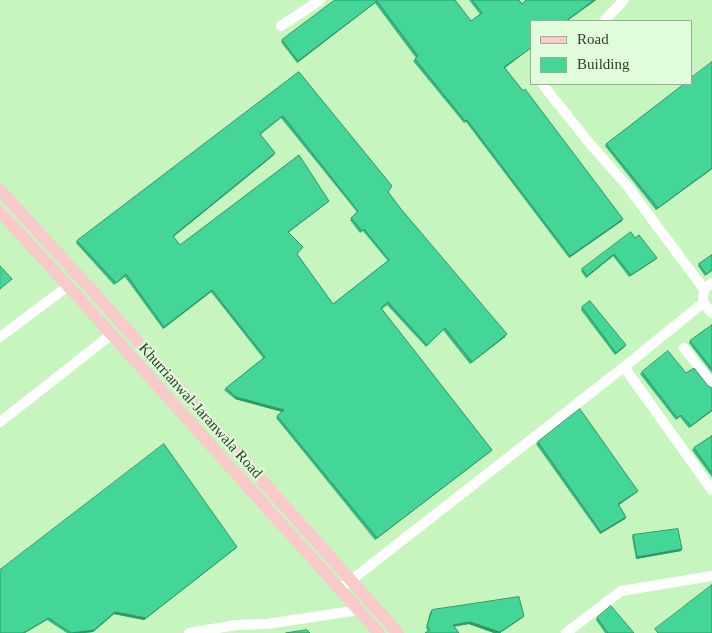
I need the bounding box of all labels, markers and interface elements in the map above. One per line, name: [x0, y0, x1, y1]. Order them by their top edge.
legend: [530, 20, 692, 85]
text: Road: [577, 31, 609, 47]
text: Building: [577, 56, 630, 72]
street label: Khurrianwal-Jaranwala Road: [134, 340, 266, 482]

